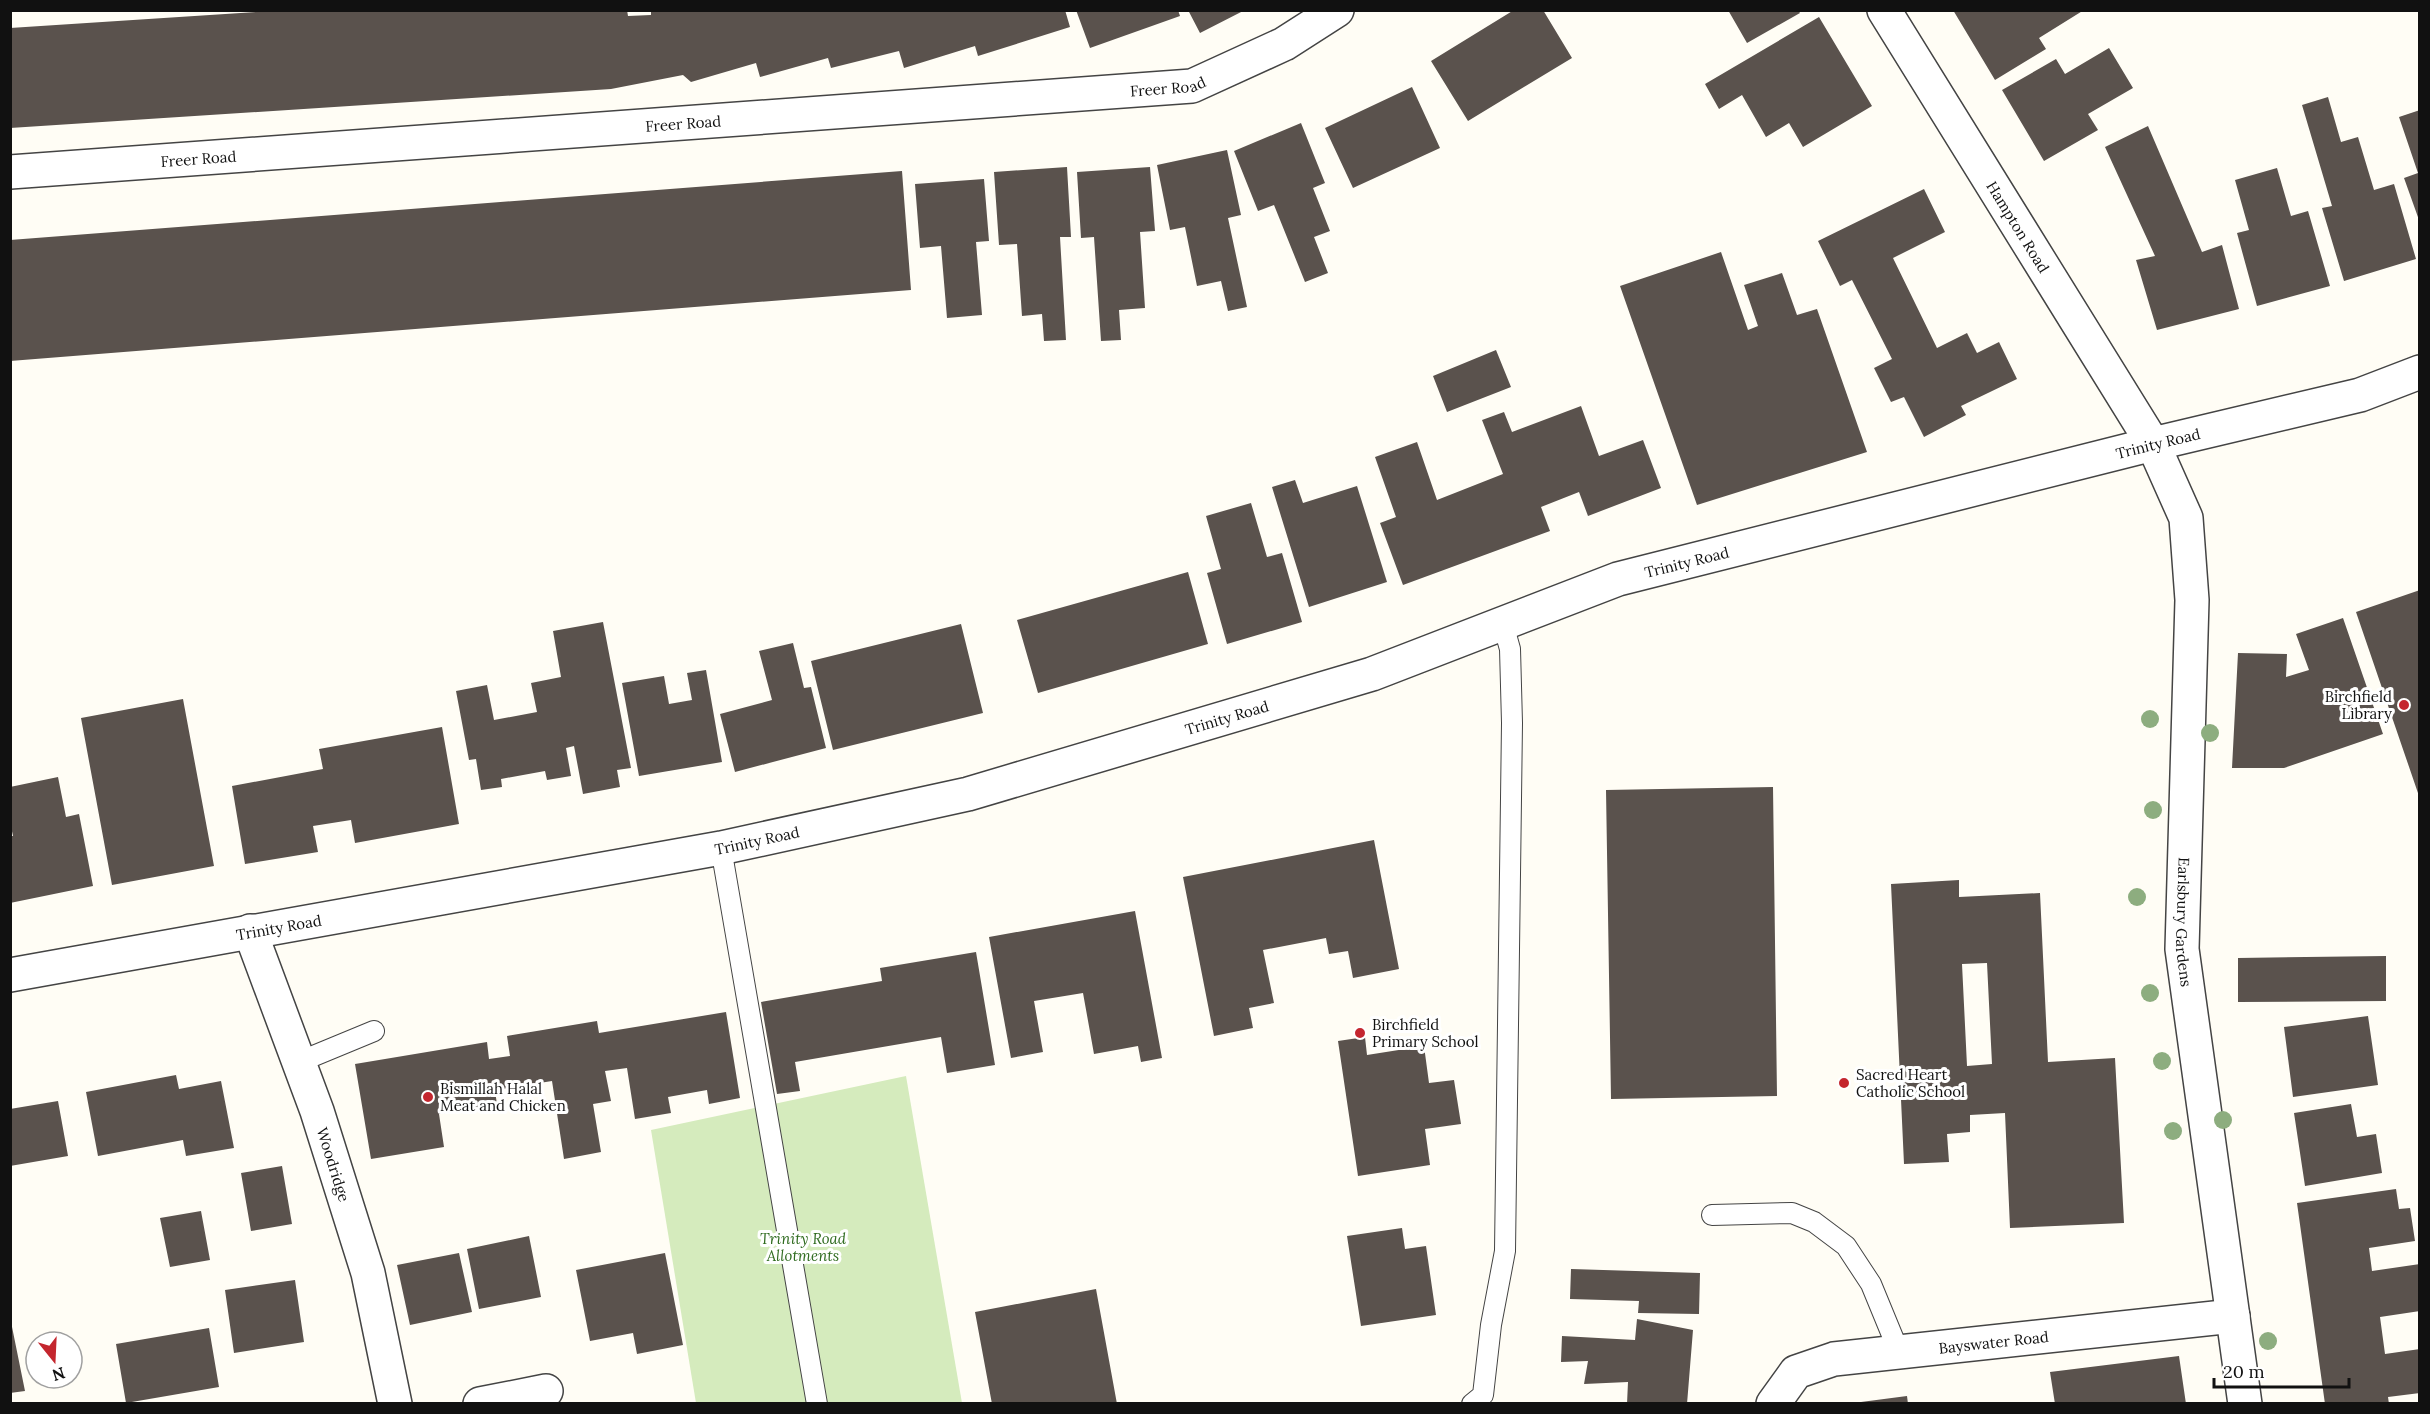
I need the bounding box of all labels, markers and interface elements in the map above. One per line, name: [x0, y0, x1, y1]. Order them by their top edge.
street label: Freer Road: [1129, 72, 1209, 100]
street label: Freer Road: [645, 111, 722, 135]
street label: Freer Road: [160, 146, 237, 171]
street label: Hampton Road: [1983, 177, 2054, 276]
street label: Trinity Road: [2114, 424, 2202, 463]
street label: Trinity Road: [1642, 542, 1731, 581]
place label: Birchfield Library: [2325, 687, 2392, 723]
street label: Trinity Road: [1183, 696, 1271, 739]
marker: Birchfield Library: [2397, 698, 2411, 712]
street label: Trinity Road: [713, 822, 801, 858]
street label: Earlsbury Gardens: [2172, 857, 2197, 988]
street label: Trinity Road: [235, 910, 323, 944]
place label: Birchfield Primary School: [1372, 1015, 1479, 1051]
marker: Birchfield Primary School: [1353, 1026, 1367, 1040]
place label: Sacred Heart Catholic School: [1856, 1065, 1965, 1101]
marker: Sacred Heart Catholic School: [1837, 1076, 1851, 1090]
place label: Bismillah Halal Meat and Chicken: [440, 1079, 566, 1115]
marker: Bismillah Halal Meat and Chicken: [421, 1090, 435, 1104]
street label: Woodridge: [313, 1125, 354, 1204]
park label: Trinity Road Allotments: [760, 1229, 847, 1265]
street label: Bayswater Road: [1938, 1326, 2050, 1357]
north arrow: [24, 1330, 84, 1390]
scale bar: [2214, 1351, 2349, 1389]
text: 20 m: [2223, 1360, 2265, 1383]
text: N: [50, 1363, 68, 1386]

